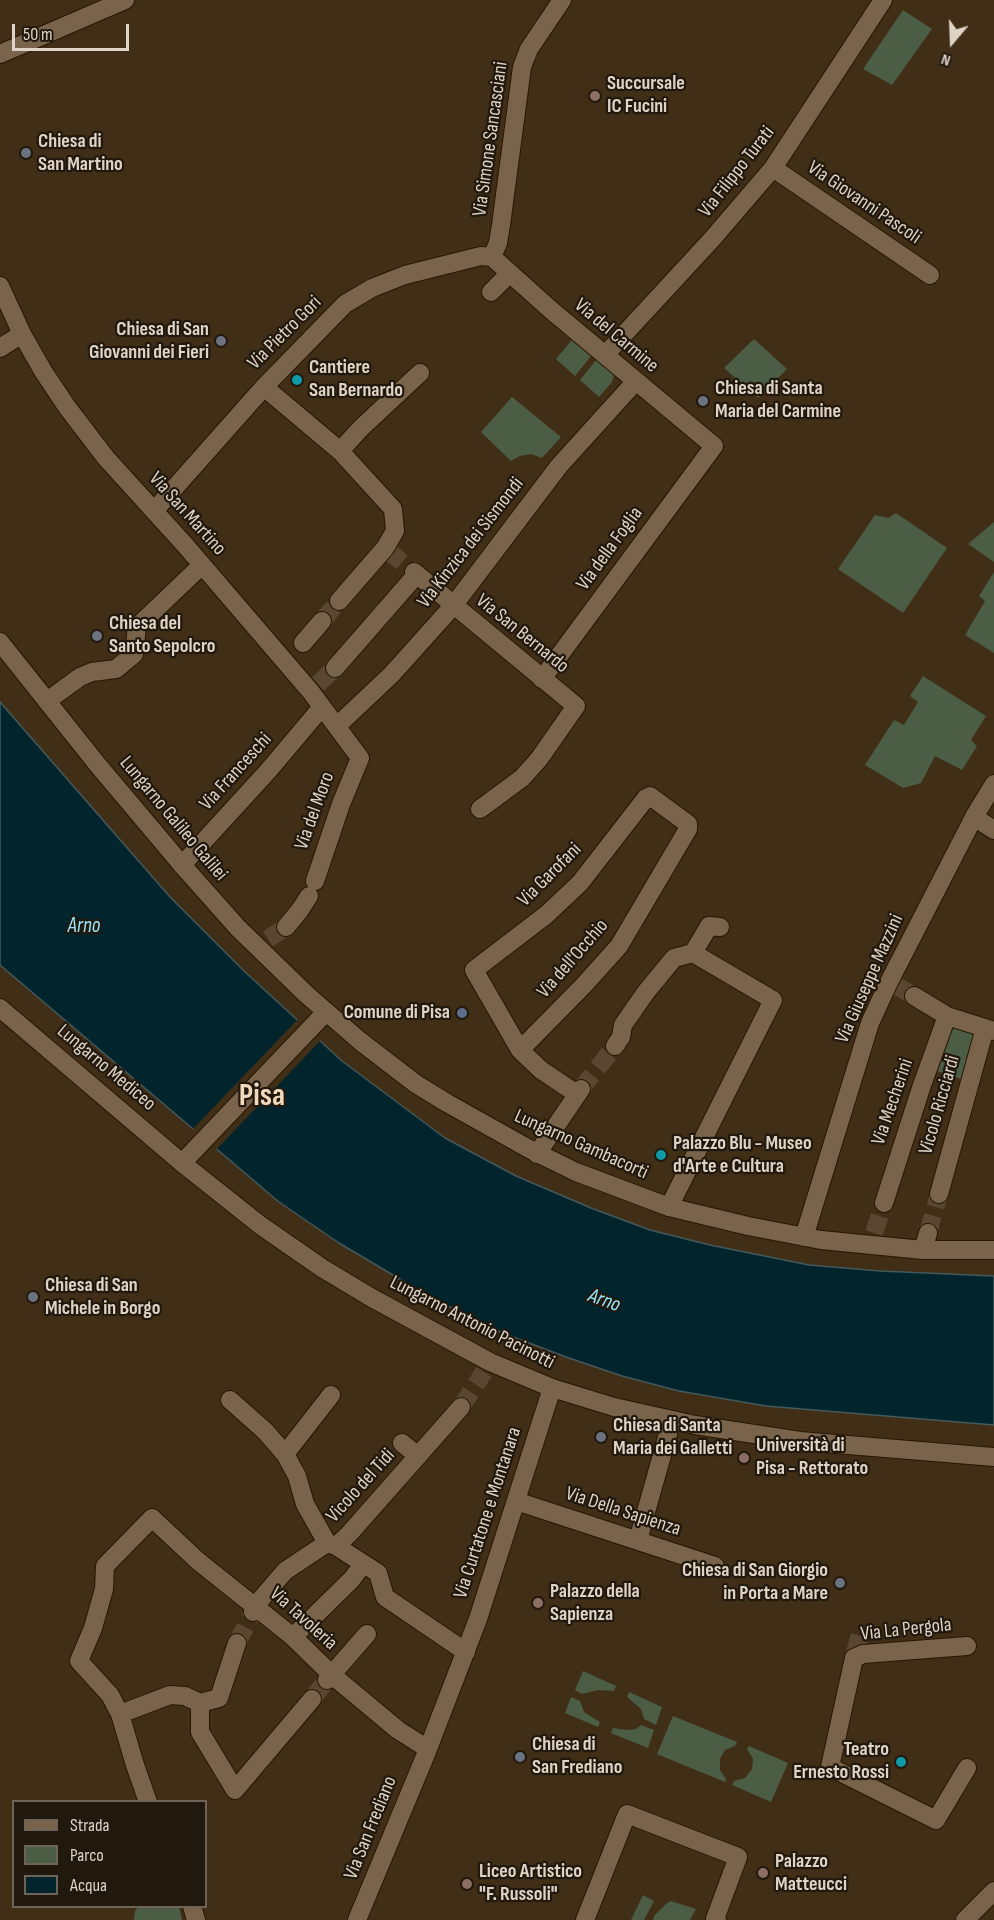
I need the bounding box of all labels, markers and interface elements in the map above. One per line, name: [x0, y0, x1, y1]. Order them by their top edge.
scale bar: [15, 12, 132, 50]
north arrow: [922, 12, 982, 72]
text: 50 m: [23, 24, 53, 45]
text: N: [939, 49, 953, 70]
street label: Via Simone Sancasciani: [468, 60, 514, 218]
place label: Succursale IC Fucini: [607, 72, 685, 119]
marker: Succursale IC Fucini: [588, 89, 602, 103]
street label: Via Filippo Turati: [694, 122, 780, 222]
place label: Chiesa di San Martino: [38, 130, 123, 177]
marker: Chiesa di San Martino: [19, 146, 33, 160]
street label: Via Giovanni Pascoli: [803, 156, 925, 250]
street label: Via Pietro Gori: [243, 291, 327, 375]
street label: Via del Carmine: [569, 294, 663, 378]
place label: Chiesa di San Giovanni dei Fieri: [89, 318, 209, 365]
marker: Chiesa di San Giovanni dei Fieri: [214, 334, 228, 348]
place label: Cantiere San Bernardo: [309, 356, 403, 403]
marker: Cantiere San Bernardo: [290, 373, 304, 387]
place label: Chiesa di Santa Maria del Carmine: [715, 377, 841, 424]
marker: Chiesa di Santa Maria del Carmine: [696, 394, 710, 408]
street label: Via San Martino: [143, 467, 231, 561]
street label: Via Kinzica dei Sismondi: [413, 473, 529, 613]
street label: Via della Foglia: [572, 503, 648, 595]
street label: Via San Bernardo: [471, 589, 573, 679]
place label: Chiesa del Santo Sepolcro: [109, 612, 216, 659]
marker: Chiesa del Santo Sepolcro: [90, 629, 104, 643]
street label: Via Franceschi: [195, 728, 277, 816]
street label: Lungarno Galileo Galilei: [114, 752, 232, 886]
street label: Via del Moro: [290, 769, 340, 853]
street label: Via Garofani: [513, 838, 587, 912]
street label: Via Giuseppe Mazzini: [831, 911, 909, 1047]
water label: Arno: [68, 914, 100, 940]
street label: Via dell'Occhio: [532, 915, 614, 1003]
place label: Comune di Pisa: [344, 1001, 450, 1025]
marker: Comune di Pisa: [455, 1006, 469, 1020]
street label: Lungarno Mediceo: [52, 1020, 160, 1116]
street label: Vicolo Ricciardi: [914, 1053, 966, 1157]
street label: Via Mecherini: [867, 1056, 919, 1148]
district label: Pisa: [239, 1078, 285, 1116]
street label: Lungarno Gambacorti: [510, 1105, 652, 1185]
place label: Palazzo Blu - Museo d'Arte e Cultura: [673, 1132, 812, 1179]
marker: Palazzo Blu - Museo d'Arte e Cultura: [654, 1148, 668, 1162]
street label: Lungarno Antonio Pacinotti: [386, 1271, 558, 1375]
place label: Chiesa di San Michele in Borgo: [45, 1274, 160, 1321]
water label: Arno: [584, 1284, 624, 1318]
marker: Chiesa di San Michele in Borgo: [26, 1290, 40, 1304]
place label: Chiesa di Santa Maria dei Galletti: [613, 1414, 732, 1461]
street label: Via Curtatone e Montanara: [449, 1424, 527, 1602]
marker: Chiesa di Santa Maria dei Galletti: [594, 1430, 608, 1444]
place label: Università di Pisa - Rettorato: [756, 1434, 868, 1481]
street label: Vicolo del Tidi: [322, 1444, 400, 1528]
marker: Università di Pisa - Rettorato: [737, 1451, 751, 1465]
street label: Via Della Sapienza: [562, 1482, 684, 1542]
place label: Chiesa di San Giorgio in Porta a Mare: [682, 1559, 828, 1606]
marker: Chiesa di San Giorgio in Porta a Mare: [833, 1576, 847, 1590]
place label: Palazzo della Sapienza: [550, 1580, 640, 1627]
street label: Via Tavoleria: [264, 1582, 342, 1656]
marker: Palazzo della Sapienza: [531, 1596, 545, 1610]
street label: Via La Pergola: [859, 1613, 953, 1647]
place label: Chiesa di San Frediano: [532, 1733, 622, 1780]
place label: Teatro Ernesto Rossi: [793, 1738, 889, 1785]
marker: Chiesa di San Frediano: [513, 1750, 527, 1764]
marker: Teatro Ernesto Rossi: [894, 1755, 908, 1769]
street label: Via San Frediano: [339, 1773, 403, 1883]
legend: [12, 1800, 207, 1908]
text: Strada: [70, 1815, 109, 1836]
text: Parco: [70, 1845, 104, 1866]
place label: Palazzo Matteucci: [775, 1850, 847, 1897]
place label: Liceo Artistico "F. Russoli": [479, 1860, 582, 1907]
marker: Palazzo Matteucci: [756, 1866, 770, 1880]
text: Acqua: [70, 1875, 107, 1896]
marker: Liceo Artistico "F. Russoli": [460, 1877, 474, 1891]

